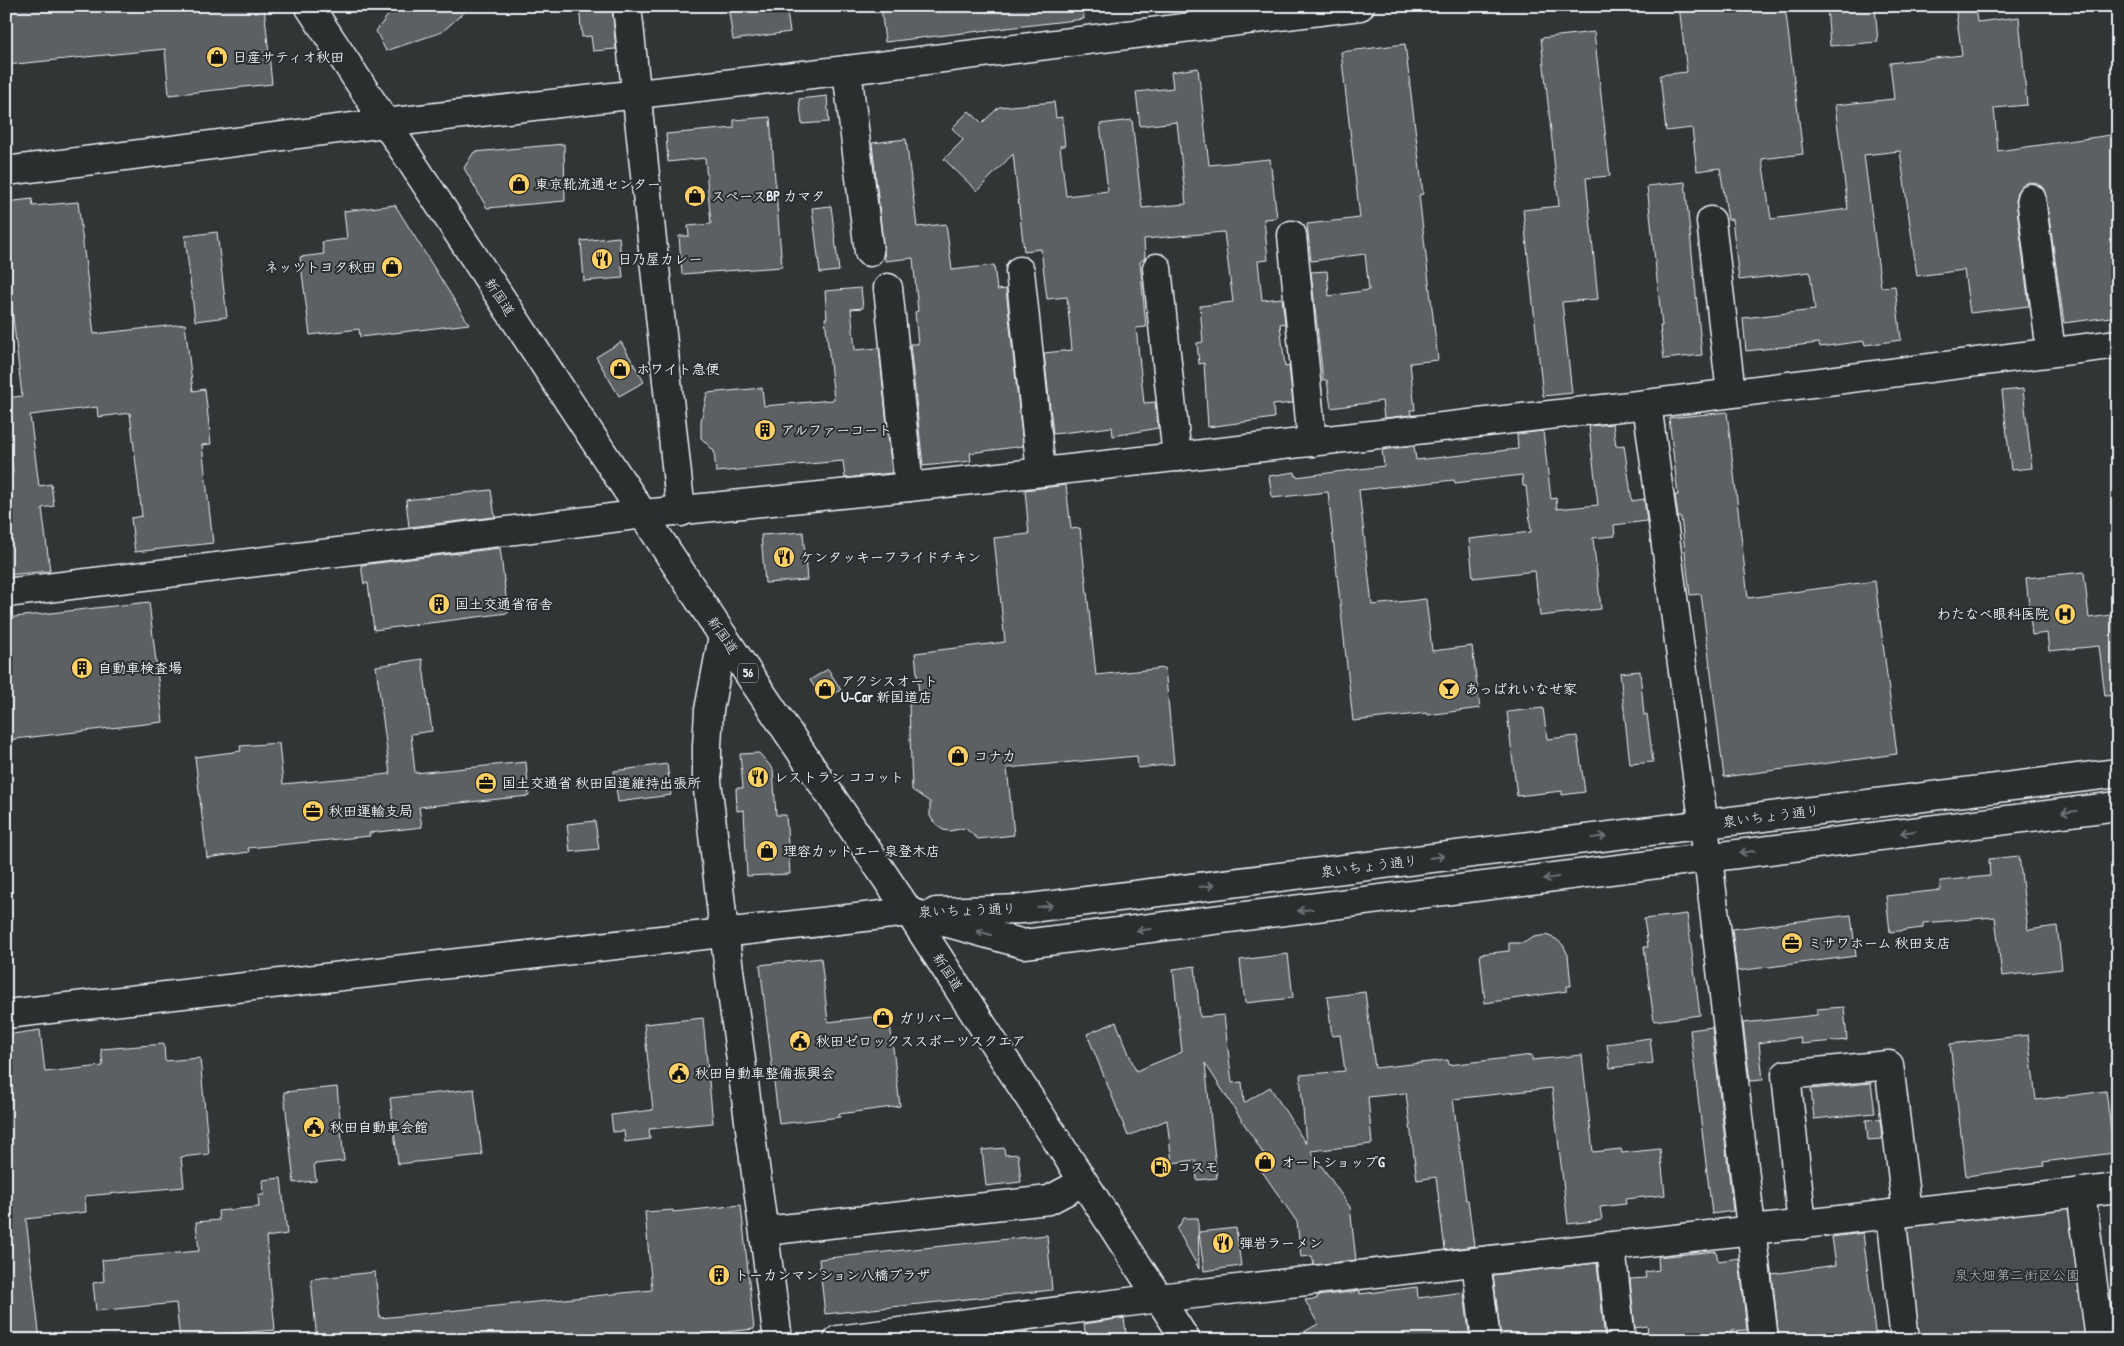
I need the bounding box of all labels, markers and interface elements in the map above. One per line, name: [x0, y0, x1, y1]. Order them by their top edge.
shop icon: 日産サティオ秋田: [205, 45, 229, 69]
place label: 日産サティオ秋田: [233, 47, 344, 66]
shop icon: 東京靴流通センター: [507, 172, 531, 196]
place label: 東京靴流通センター: [535, 174, 661, 193]
shop icon: スペースBP カマタ: [683, 184, 707, 208]
place label: スペースBP カマタ: [711, 186, 825, 205]
restaurant icon: 日乃屋カレー: [590, 247, 614, 271]
place label: 日乃屋カレー: [618, 249, 703, 268]
shop icon: ネッツトヨタ秋田: [380, 255, 404, 279]
place label: ネッツトヨタ秋田: [265, 257, 376, 276]
street label: 新国道: [481, 274, 520, 320]
shop icon: ホワイト急便: [608, 357, 632, 381]
place label: ホワイト急便: [636, 359, 720, 378]
building icon: アルファーコート: [753, 418, 777, 442]
place label: アルファーコート: [781, 420, 892, 439]
restaurant icon: ケンタッキーフライドチキン: [772, 545, 796, 569]
place label: ケンタッキーフライドチキン: [800, 547, 981, 566]
building icon: 国土交通省宿舎: [427, 592, 451, 616]
place label: 国土交通省宿舎: [455, 594, 553, 613]
hospital icon: わたなべ眼科医院: [2053, 602, 2077, 626]
place label: わたなべ眼科医院: [1937, 604, 2049, 623]
street label: 新国道: [704, 612, 743, 657]
building icon: 自動車検査場: [70, 656, 94, 680]
place label: 自動車検査場: [98, 658, 182, 677]
road number: 56: [738, 664, 758, 682]
place label: アクシスオート U-Car 新国道店: [841, 671, 938, 706]
shop icon: アクシスオート U-Car 新国道店: [813, 677, 837, 701]
bar icon: あっぱれいなせ家: [1437, 677, 1461, 701]
place label: あっぱれいなせ家: [1465, 679, 1577, 698]
shop icon: コナカ: [946, 744, 970, 768]
place label: コナカ: [974, 746, 1016, 765]
restaurant icon: レストラン ココット: [746, 765, 770, 789]
place label: レストラン ココット: [774, 767, 904, 786]
office icon: 国土交通省 秋田国道維持出張所: [474, 771, 498, 795]
place label: 国土交通省 秋田国道維持出張所: [502, 773, 701, 792]
office icon: 秋田運輸支局: [301, 799, 325, 823]
street label: 泉いちょう通り: [1721, 800, 1821, 831]
place label: 秋田運輸支局: [329, 801, 413, 820]
one-way arrow: [2062, 807, 2078, 817]
one-way arrow: [1900, 827, 1916, 837]
one-way arrow: [1590, 832, 1606, 842]
shop icon: 理容カットエー 泉登木店: [755, 839, 779, 863]
place label: 理容カットエー 泉登木店: [783, 841, 940, 860]
one-way arrow: [1739, 847, 1755, 857]
street label: 泉いちょう通り: [1319, 850, 1419, 881]
one-way arrow: [1429, 852, 1445, 862]
one-way arrow: [1543, 873, 1559, 883]
one-way arrow: [1198, 881, 1214, 891]
street label: 泉いちょう通り: [918, 898, 1016, 921]
one-way arrow: [1037, 901, 1053, 911]
one-way arrow: [1297, 905, 1313, 915]
one-way arrow: [1136, 925, 1152, 935]
one-way arrow: [976, 928, 992, 938]
office icon: ミサワホーム 秋田支店: [1780, 931, 1804, 955]
place label: ミサワホーム 秋田支店: [1808, 933, 1951, 952]
street label: 新国道: [929, 949, 968, 995]
shop icon: ガリバー: [871, 1006, 895, 1030]
place label: ガリバー: [899, 1008, 955, 1027]
public building icon: 秋田ゼロックススポーツスクエア: [788, 1029, 812, 1053]
place label: 秋田ゼロックススポーツスクエア: [816, 1031, 1026, 1050]
public building icon: 秋田自動車整備振興会: [667, 1061, 691, 1085]
place label: 秋田自動車整備振興会: [695, 1063, 835, 1082]
public building icon: 秋田自動車会館: [302, 1115, 326, 1139]
place label: 秋田自動車会館: [330, 1117, 428, 1136]
shop icon: オートショップG: [1253, 1150, 1277, 1174]
place label: オートショップG: [1281, 1152, 1385, 1171]
fuel station icon: コスモ: [1149, 1155, 1173, 1179]
place label: コスモ: [1177, 1157, 1218, 1176]
restaurant icon: 弾岩ラーメン: [1211, 1231, 1235, 1255]
place label: 弾岩ラーメン: [1239, 1233, 1323, 1252]
building icon: トーカンマンション八橋プラザ: [707, 1263, 731, 1287]
place label: トーカンマンション八橋プラザ: [735, 1265, 930, 1284]
park label: 泉大畑第二街区公園: [1954, 1265, 2080, 1284]

